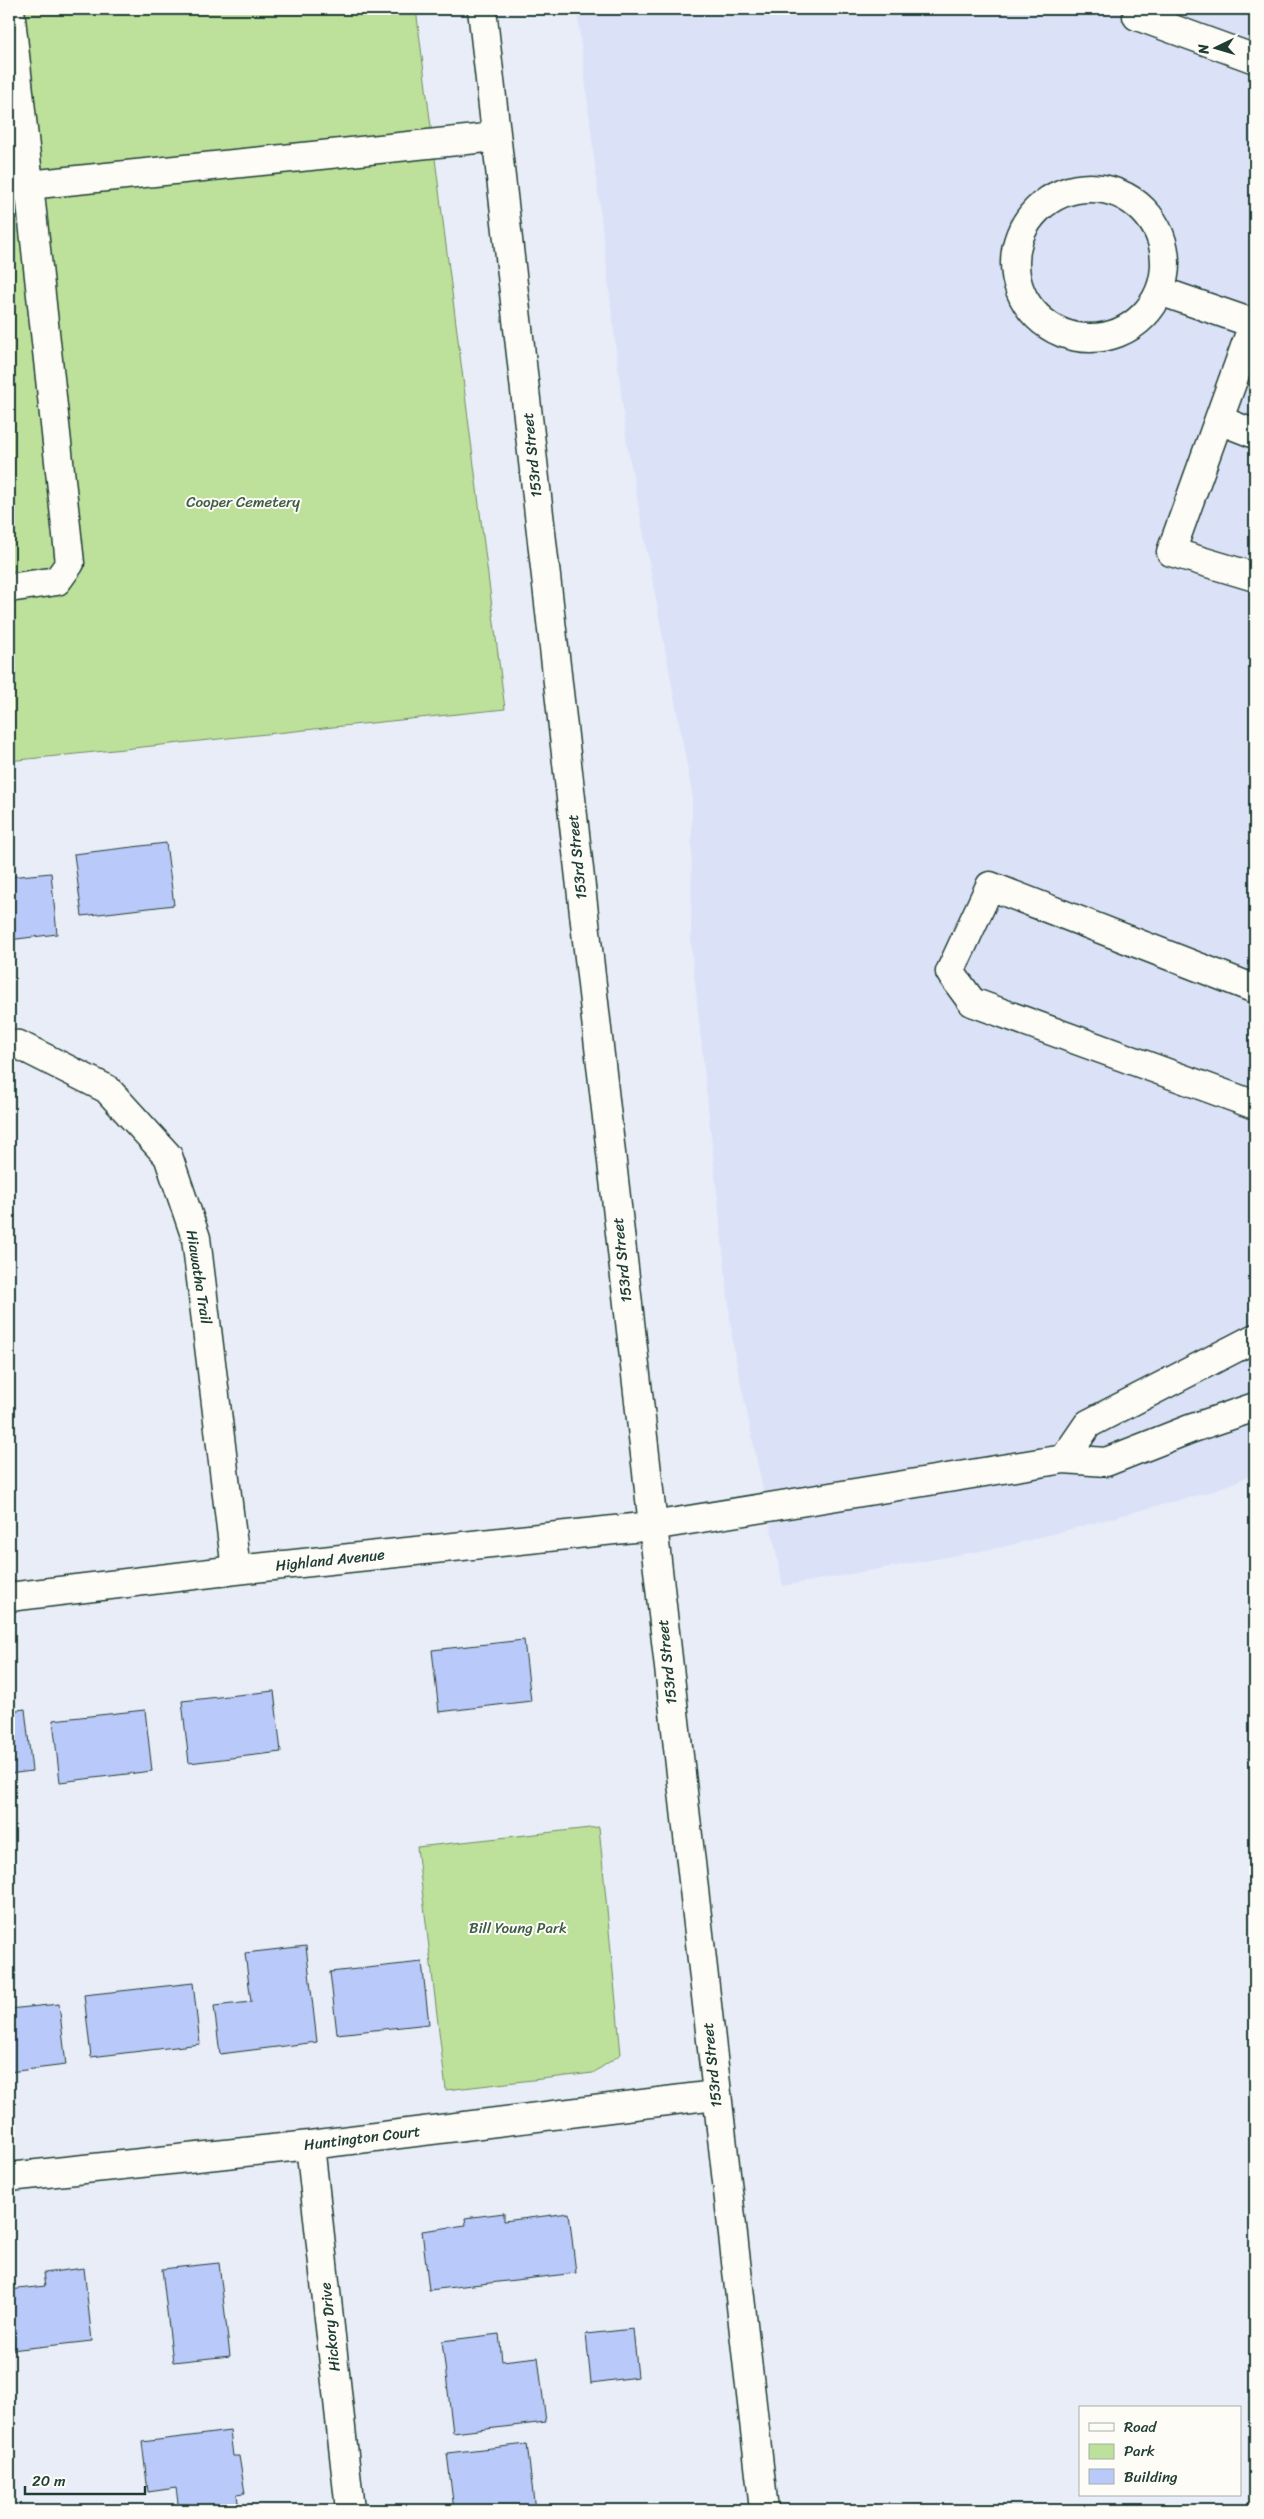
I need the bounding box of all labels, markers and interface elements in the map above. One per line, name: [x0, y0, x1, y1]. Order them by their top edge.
north arrow: [1192, 22, 1242, 72]
text: N: [1191, 43, 1217, 56]
street label: 153rd Street: [515, 411, 549, 499]
park label: Cooper Cemetery: [186, 489, 300, 515]
street label: 153rd Street: [560, 813, 594, 901]
street label: 153rd Street: [605, 1216, 639, 1304]
street label: Hiawatha Trail: [179, 1228, 219, 1327]
street label: Highland Avenue: [274, 1541, 386, 1579]
street label: 153rd Street: [650, 1618, 684, 1706]
park label: Bill Young Park: [469, 1915, 567, 1941]
street label: 153rd Street: [695, 2021, 729, 2109]
street label: Huntington Court: [302, 2118, 422, 2158]
street label: Hickory Drive: [312, 2281, 348, 2373]
legend: [1079, 2406, 1242, 2496]
text: Road: [1124, 2414, 1157, 2440]
text: Park: [1124, 2438, 1155, 2464]
scale bar: [25, 2464, 145, 2496]
text: Building: [1124, 2464, 1178, 2490]
text: 20 m: [32, 2468, 66, 2494]

